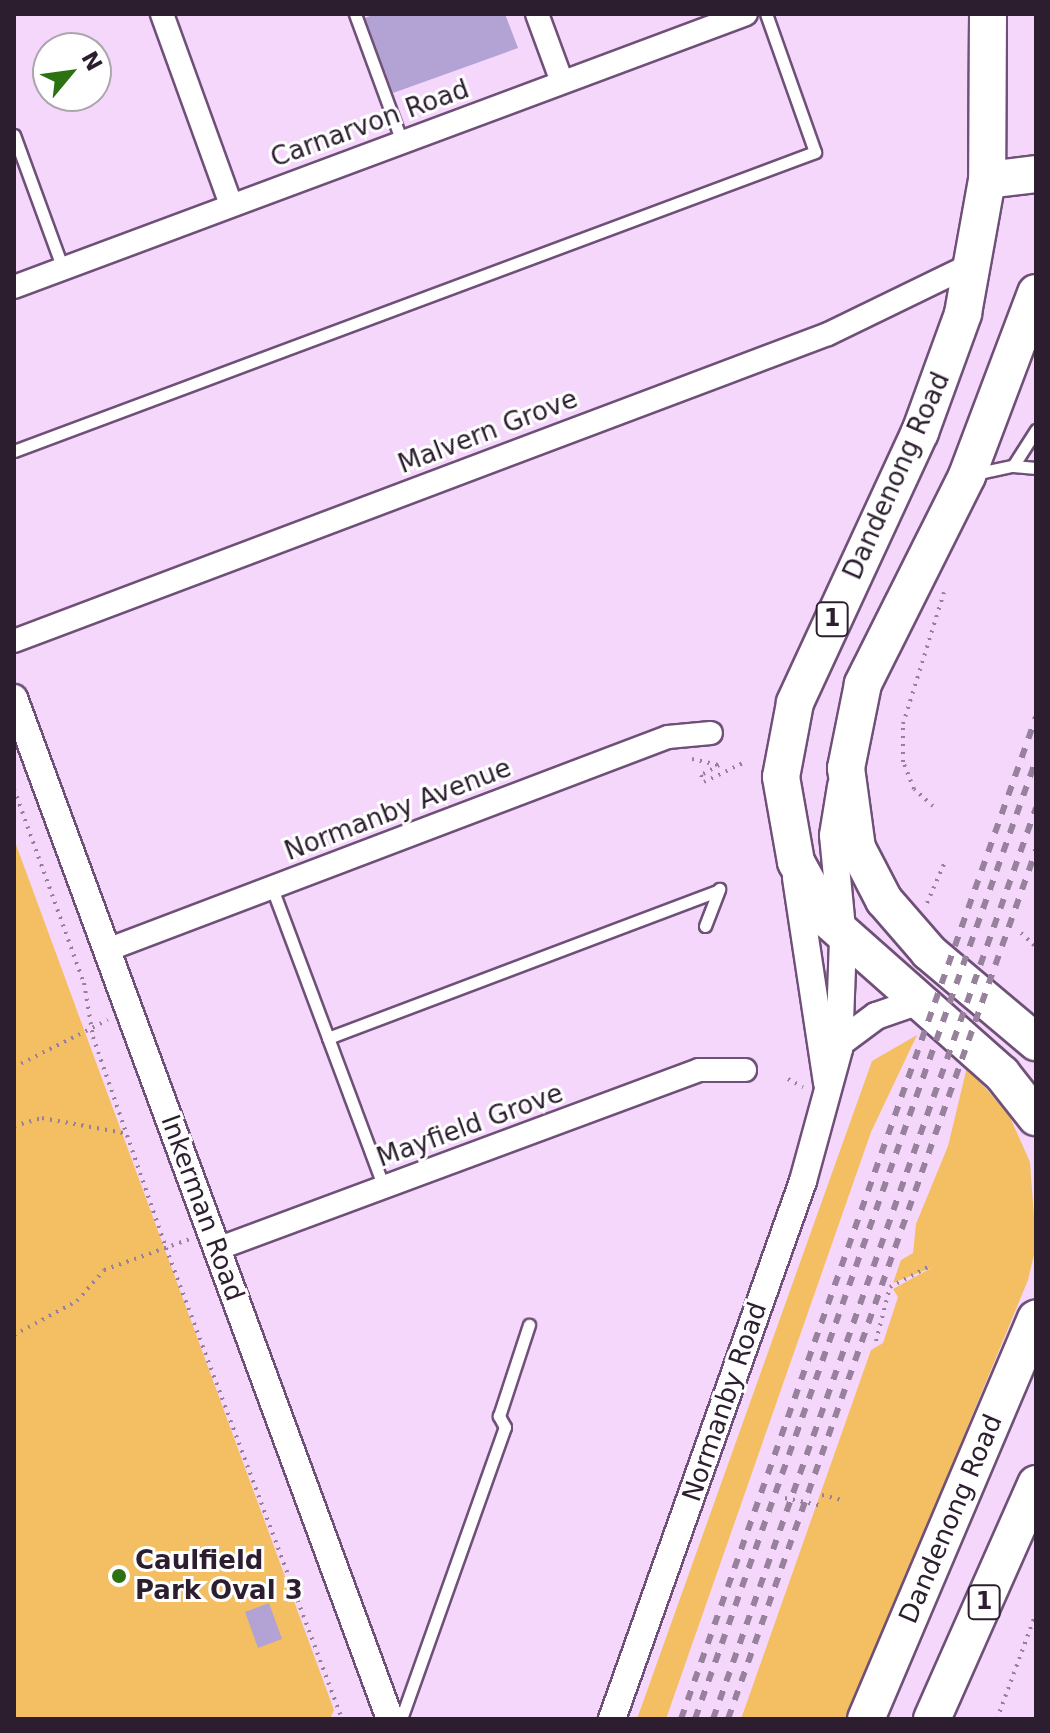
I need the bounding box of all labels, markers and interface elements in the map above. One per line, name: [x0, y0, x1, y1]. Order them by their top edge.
north arrow: [32, 32, 112, 112]
text: N: [76, 47, 107, 75]
street label: Carnarvon Road: [267, 74, 473, 174]
street label: Dandenong Road: [837, 367, 957, 585]
street label: Malvern Grove: [394, 383, 582, 481]
road number: 1: [814, 599, 850, 639]
street label: Normanby Avenue: [280, 752, 516, 868]
street label: Mayfield Grove: [373, 1078, 567, 1174]
street label: Inkerman Road: [154, 1111, 250, 1305]
street label: Normanby Road: [676, 1298, 774, 1506]
street label: Dandenong Road: [893, 1410, 1009, 1628]
place label: Caulfield Park Oval 3: [135, 1545, 303, 1606]
marker: Caulfield Park Oval 3: [110, 1567, 128, 1585]
road number: 1: [966, 1582, 1002, 1622]

